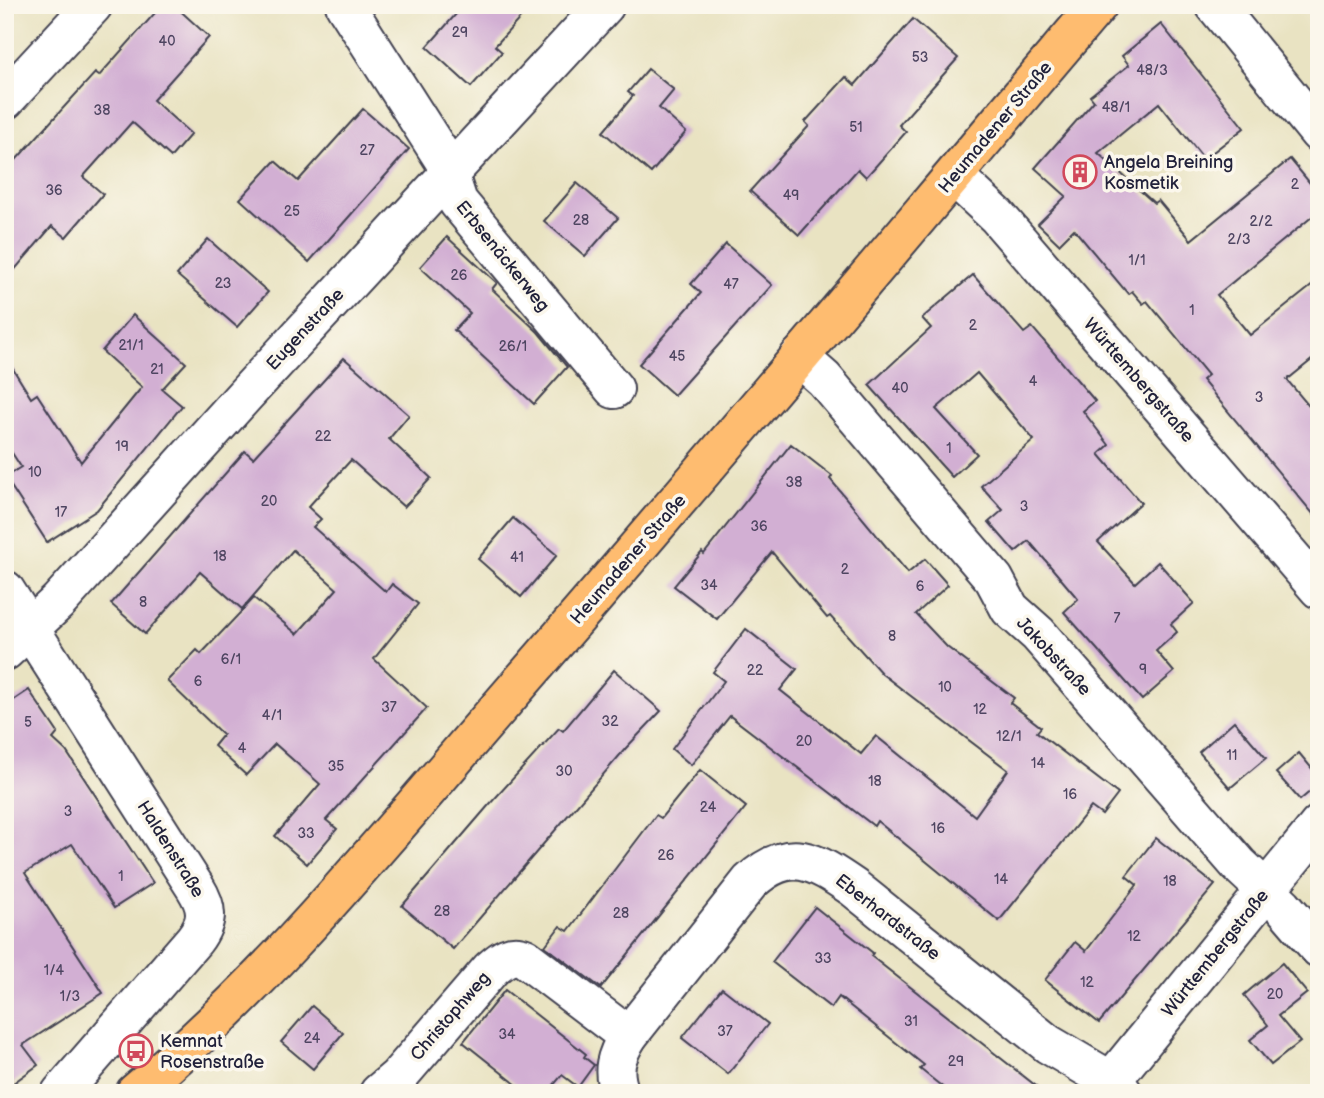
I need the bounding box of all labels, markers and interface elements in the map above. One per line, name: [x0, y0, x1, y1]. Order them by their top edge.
house number: 29: [452, 24, 468, 41]
house number: 40: [159, 33, 175, 50]
house number: 53: [912, 49, 928, 66]
street label: Heumadener Straße: [934, 57, 1057, 197]
house number: 48/3: [1136, 62, 1168, 79]
house number: 48/1: [1102, 99, 1130, 116]
house number: 38: [94, 102, 110, 119]
house number: 51: [849, 119, 863, 136]
house number: 27: [359, 142, 375, 159]
place label: Angela Breining Kosmetik: [1104, 152, 1233, 194]
building icon: Angela Breining Kosmetik: [1061, 153, 1099, 191]
house number: 2: [1291, 176, 1300, 193]
house number: 36: [45, 182, 63, 199]
house number: 49: [783, 187, 799, 204]
street label: Erbsenäckerweg: [451, 197, 554, 316]
house number: 25: [284, 203, 300, 220]
house number: 28: [573, 212, 589, 229]
house number: 2/2: [1250, 213, 1273, 230]
house number: 2/3: [1227, 231, 1251, 248]
house number: 1/1: [1128, 252, 1146, 269]
house number: 26: [451, 267, 468, 284]
house number: 23: [215, 275, 231, 292]
house number: 47: [723, 276, 739, 293]
street label: Eugenstraße: [262, 284, 349, 375]
house number: 1: [1189, 302, 1195, 319]
street label: Württembergstraße: [1079, 314, 1199, 447]
house number: 2: [969, 317, 978, 334]
house number: 21/1: [118, 337, 144, 354]
house number: 26/1: [499, 338, 527, 355]
house number: 45: [669, 348, 685, 365]
house number: 21: [150, 361, 164, 378]
house number: 4: [1029, 373, 1038, 390]
house number: 40: [892, 380, 908, 397]
house number: 3: [1255, 389, 1263, 406]
house number: 22: [315, 428, 332, 445]
house number: 19: [115, 438, 129, 455]
house number: 1: [946, 440, 952, 457]
house number: 10: [28, 464, 42, 481]
house number: 38: [786, 474, 802, 491]
street label: Heumadener Straße: [566, 490, 691, 629]
house number: 20: [261, 493, 277, 510]
house number: 3: [1020, 498, 1028, 515]
house number: 17: [55, 504, 67, 521]
house number: 36: [750, 518, 768, 535]
house number: 18: [213, 548, 227, 565]
house number: 41: [510, 549, 524, 566]
house number: 2: [841, 561, 850, 578]
house number: 34: [700, 577, 718, 594]
house number: 6: [916, 578, 925, 595]
house number: 8: [139, 594, 147, 611]
house number: 7: [1114, 610, 1121, 627]
street label: Jakobstraße: [1012, 613, 1095, 700]
house number: 8: [888, 628, 896, 645]
house number: 6/1: [221, 651, 241, 668]
house number: 9: [1139, 661, 1147, 678]
house number: 22: [747, 662, 764, 679]
house number: 6: [194, 673, 203, 690]
house number: 10: [938, 679, 952, 696]
house number: 37: [381, 699, 397, 716]
house number: 12: [973, 701, 988, 718]
house number: 4/1: [262, 707, 282, 724]
house number: 32: [602, 713, 619, 730]
house number: 5: [24, 714, 32, 731]
house number: 12/1: [996, 728, 1022, 745]
house number: 20: [796, 733, 812, 750]
house number: 4: [238, 740, 247, 757]
house number: 11: [1227, 747, 1237, 764]
house number: 14: [1031, 755, 1045, 772]
house number: 35: [328, 758, 344, 775]
house number: 30: [556, 763, 572, 780]
house number: 18: [868, 773, 882, 790]
house number: 16: [1063, 786, 1077, 803]
street label: Haldenstraße: [133, 797, 209, 902]
house number: 24: [700, 799, 717, 816]
house number: 3: [64, 803, 72, 820]
house number: 16: [931, 820, 945, 837]
house number: 33: [297, 825, 315, 842]
house number: 26: [658, 847, 675, 864]
house number: 1: [118, 868, 124, 885]
street label: Eberhardstraße: [831, 870, 945, 965]
house number: 14: [994, 871, 1008, 888]
house number: 18: [1163, 873, 1177, 890]
street label: Württembergstraße: [1158, 885, 1273, 1021]
house number: 28: [434, 903, 450, 920]
house number: 28: [613, 905, 629, 922]
house number: 12: [1127, 928, 1142, 945]
house number: 33: [814, 950, 832, 967]
house number: 1/4: [44, 962, 65, 979]
street label: Christophweg: [406, 968, 495, 1065]
house number: 12: [1080, 974, 1095, 991]
house number: 20: [1267, 986, 1283, 1003]
house number: 1/3: [60, 988, 80, 1005]
house number: 31: [904, 1013, 918, 1030]
house number: 37: [717, 1023, 733, 1040]
house number: 34: [498, 1026, 516, 1043]
house number: 24: [304, 1030, 321, 1047]
place label: Kemnat Rosenstraße: [160, 1031, 265, 1073]
bus stop icon: Kemnat Rosenstraße: [117, 1032, 155, 1070]
house number: 29: [948, 1053, 964, 1070]

